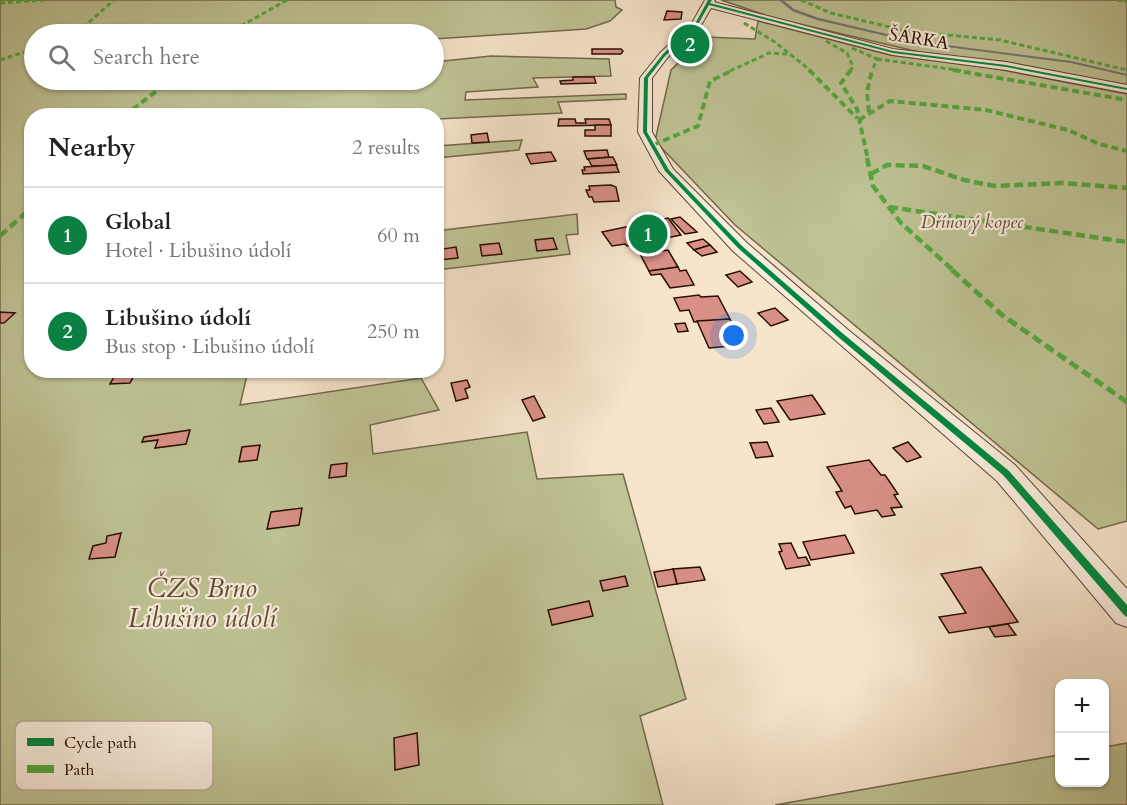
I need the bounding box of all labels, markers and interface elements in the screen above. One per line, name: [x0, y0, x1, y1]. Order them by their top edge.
pin: 2: [670, 22, 710, 66]
street label: ŠÁRKA: [887, 22, 951, 56]
search box: [24, 24, 444, 90]
icon: search: [45, 41, 78, 74]
text: Search here: [93, 42, 200, 72]
text: Nearby: [48, 130, 136, 165]
text: 2 results: [352, 134, 420, 161]
text: Global: [105, 207, 171, 237]
park label: Dřínový kopec: [921, 210, 1023, 235]
pin: 1: [628, 212, 668, 256]
text: 1: [62, 222, 73, 249]
text: 60 m: [377, 222, 420, 249]
text: Hotel · Libušino údolí: [105, 237, 291, 264]
text: Libušino údolí: [105, 303, 251, 333]
text: 2: [62, 318, 73, 345]
text: 250 m: [367, 318, 420, 345]
your location: [719, 321, 748, 350]
text: Bus stop · Libušino údolí: [105, 333, 314, 360]
park label: ČZS Brno Libušino údolí: [128, 570, 278, 636]
map controls: [1055, 679, 1109, 787]
button: +: [1055, 679, 1109, 733]
legend: [15, 721, 213, 790]
text: Cycle path: [64, 732, 137, 754]
button: −: [1055, 733, 1109, 787]
text: Path: [64, 759, 94, 781]

